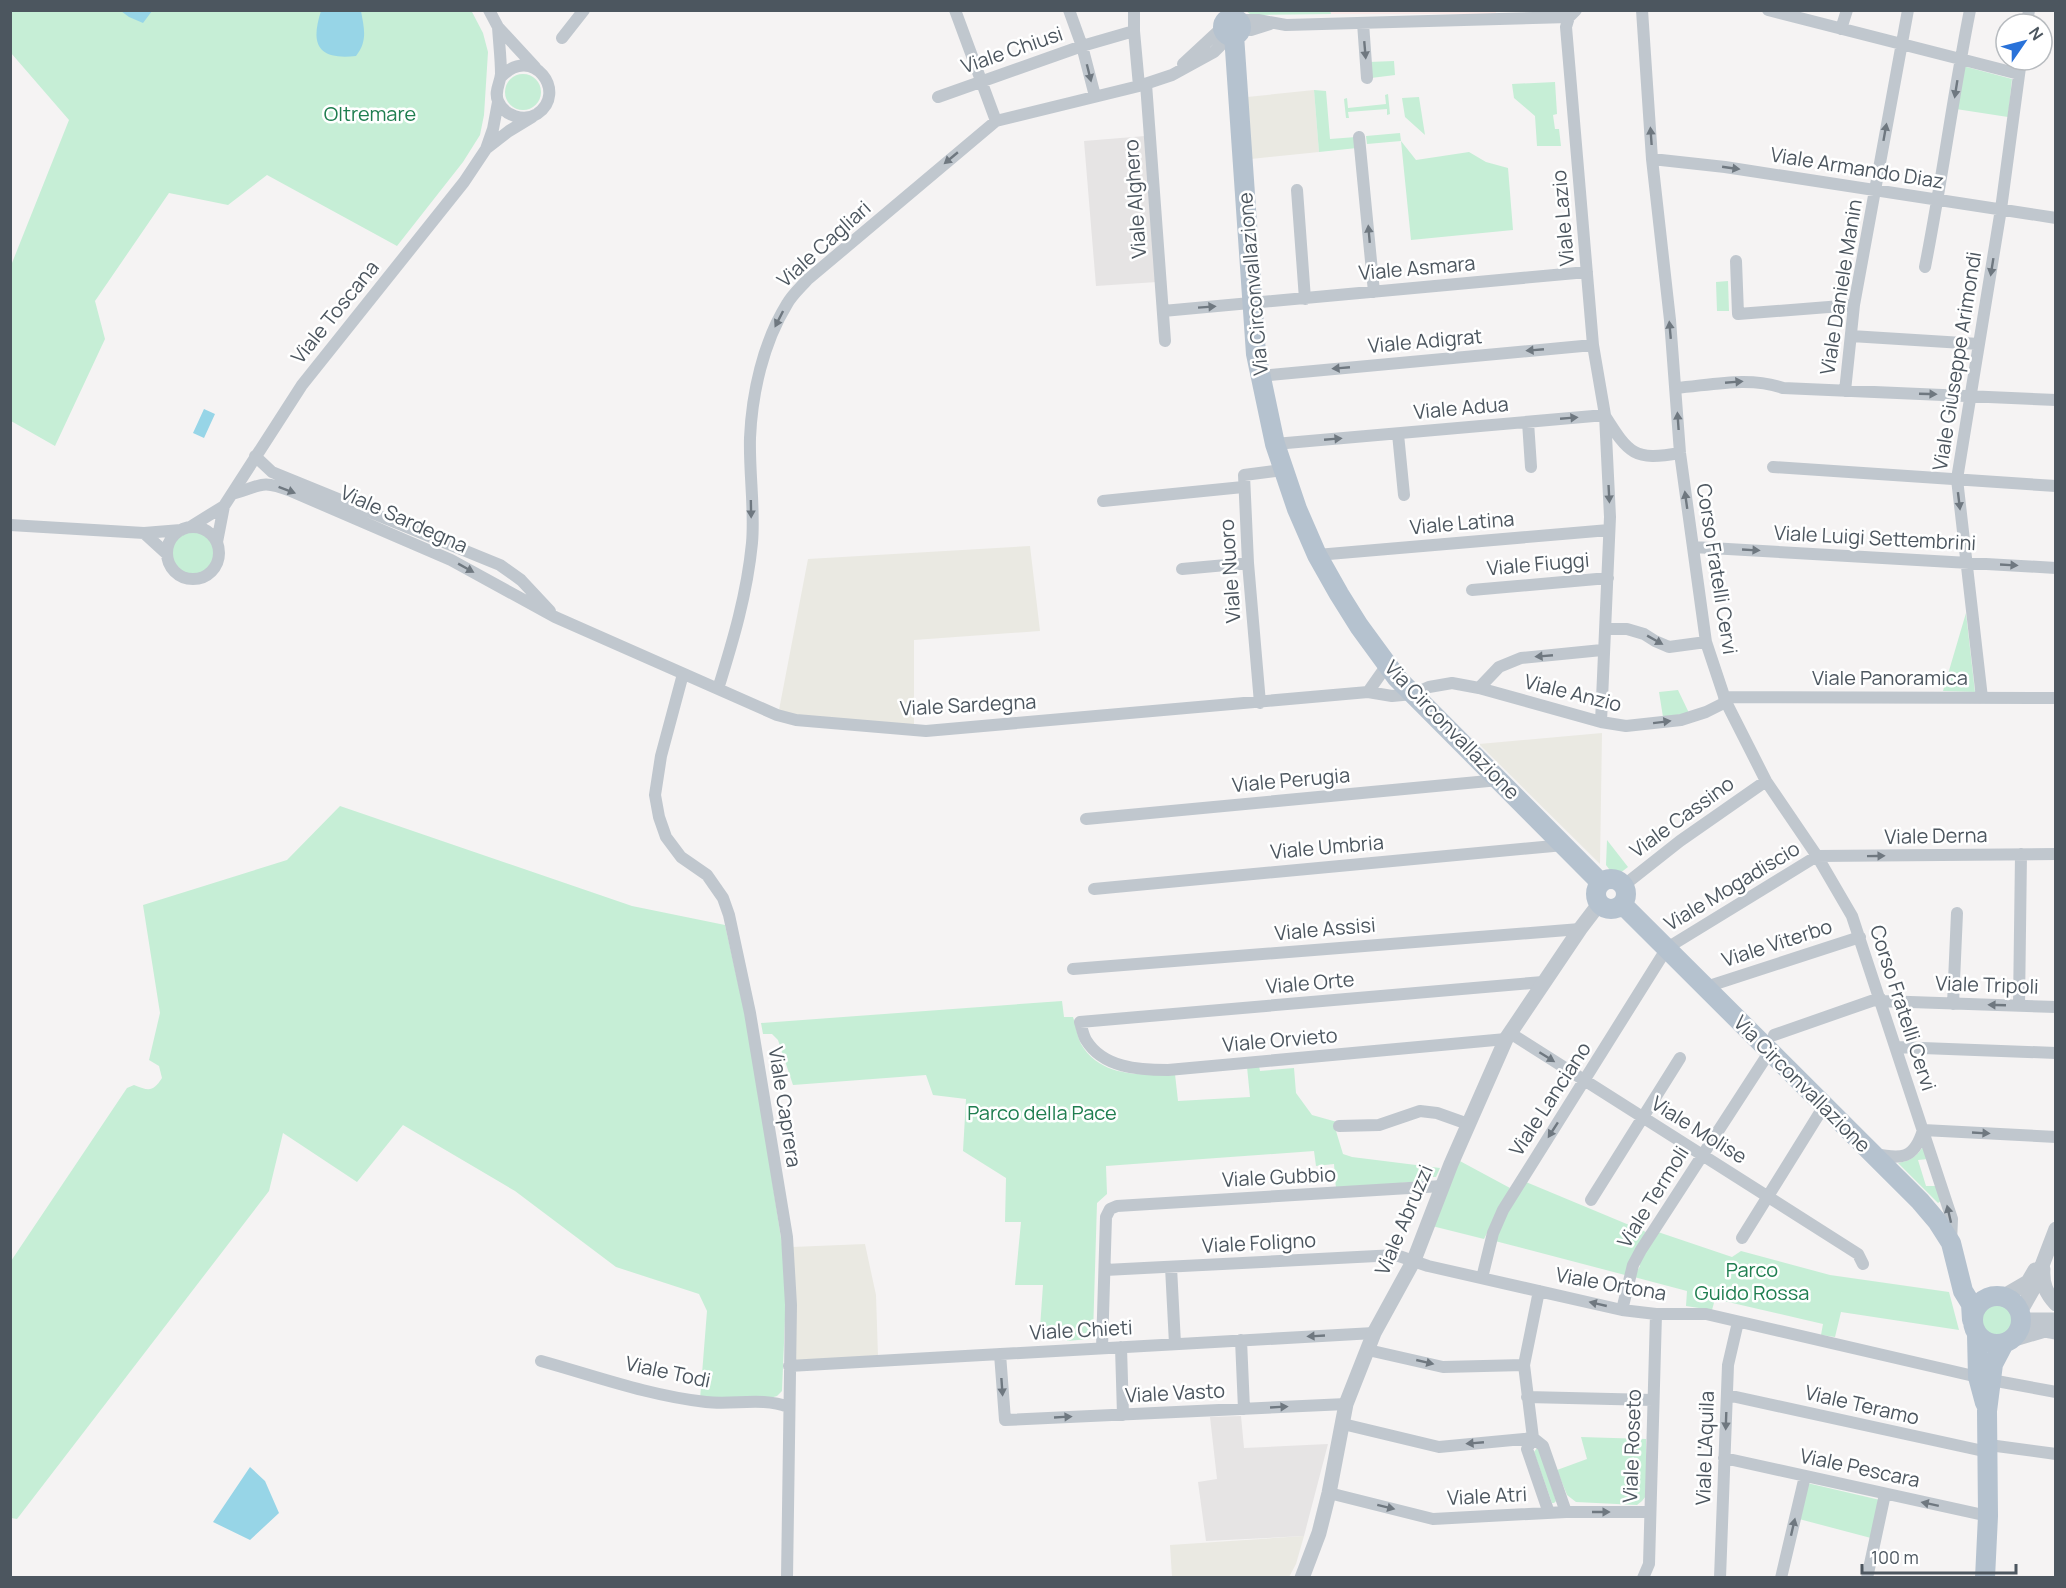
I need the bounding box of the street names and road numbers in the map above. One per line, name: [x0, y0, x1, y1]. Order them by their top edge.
street label: Viale Chiusi: [957, 20, 1066, 80]
street label: Viale Alghero: [1117, 138, 1152, 260]
street label: Viale Armando Diaz: [1769, 140, 1946, 195]
street label: Viale Lazio: [1545, 169, 1580, 267]
street label: Via Circonvallazione: [1231, 191, 1274, 377]
street label: Viale Cagliari: [771, 194, 876, 293]
street label: Viale Daniele Manin: [1813, 197, 1868, 377]
street label: Viale Asmara: [1358, 249, 1476, 286]
street label: Viale Giuseppe Arimondi: [1926, 250, 1987, 472]
street label: Viale Toscana: [285, 254, 385, 369]
street label: Viale Adigrat: [1367, 322, 1483, 359]
street label: Viale Adua: [1412, 390, 1510, 425]
street label: Viale Sardegna: [336, 478, 472, 559]
street label: Corso Fratelli Cervi: [1691, 482, 1744, 656]
street label: Viale Latina: [1409, 504, 1515, 541]
street label: Viale Nuoro: [1212, 518, 1247, 624]
street label: Viale Luigi Settembrini: [1773, 519, 1977, 556]
street label: Viale Fiuggi: [1486, 546, 1590, 581]
street label: Via Circonvallazione: [1379, 654, 1526, 805]
street label: Viale Panoramica: [1812, 664, 1968, 691]
street label: Viale Anzio: [1522, 667, 1625, 718]
street label: Viale Sardegna: [899, 687, 1037, 722]
street label: Viale Perugia: [1231, 761, 1351, 798]
street label: Viale Cassino: [1624, 770, 1739, 864]
street label: Viale Derna: [1884, 821, 1988, 850]
street label: Viale Umbria: [1269, 828, 1385, 865]
street label: Viale Mogadiscio: [1659, 834, 1805, 937]
street label: Viale Assisi: [1273, 911, 1377, 946]
street label: Viale Viterbo: [1718, 912, 1836, 973]
street label: Corso Fratelli Cervi: [1864, 922, 1943, 1094]
street label: Viale Orte: [1265, 965, 1355, 1000]
street label: Viale Tripoli: [1935, 969, 2039, 1000]
street label: Via Circonvallazione: [1728, 1009, 1877, 1158]
street label: Viale Orvieto: [1221, 1021, 1339, 1058]
street label: Viale Lanciano: [1503, 1036, 1597, 1161]
street label: Viale Caprera: [763, 1045, 808, 1169]
street label: Viale Molise: [1646, 1090, 1752, 1170]
street label: Viale Termoli: [1611, 1141, 1695, 1253]
street label: Viale Gubbio: [1221, 1160, 1337, 1193]
street label: Viale Abruzzi: [1368, 1161, 1439, 1279]
street label: Viale Foligno: [1201, 1226, 1317, 1259]
street label: Viale Ortona: [1554, 1260, 1669, 1307]
street label: Viale Chieti: [1029, 1313, 1133, 1346]
street label: Viale Todi: [623, 1349, 713, 1394]
street label: Viale Vasto: [1124, 1376, 1226, 1409]
street label: Viale Teramo: [1802, 1378, 1922, 1431]
street label: Viale Roseto: [1616, 1388, 1647, 1503]
street label: Viale L'Aquila: [1689, 1390, 1720, 1506]
street label: Viale Pescara: [1798, 1442, 1923, 1493]
street label: Viale Atri: [1446, 1480, 1528, 1511]

